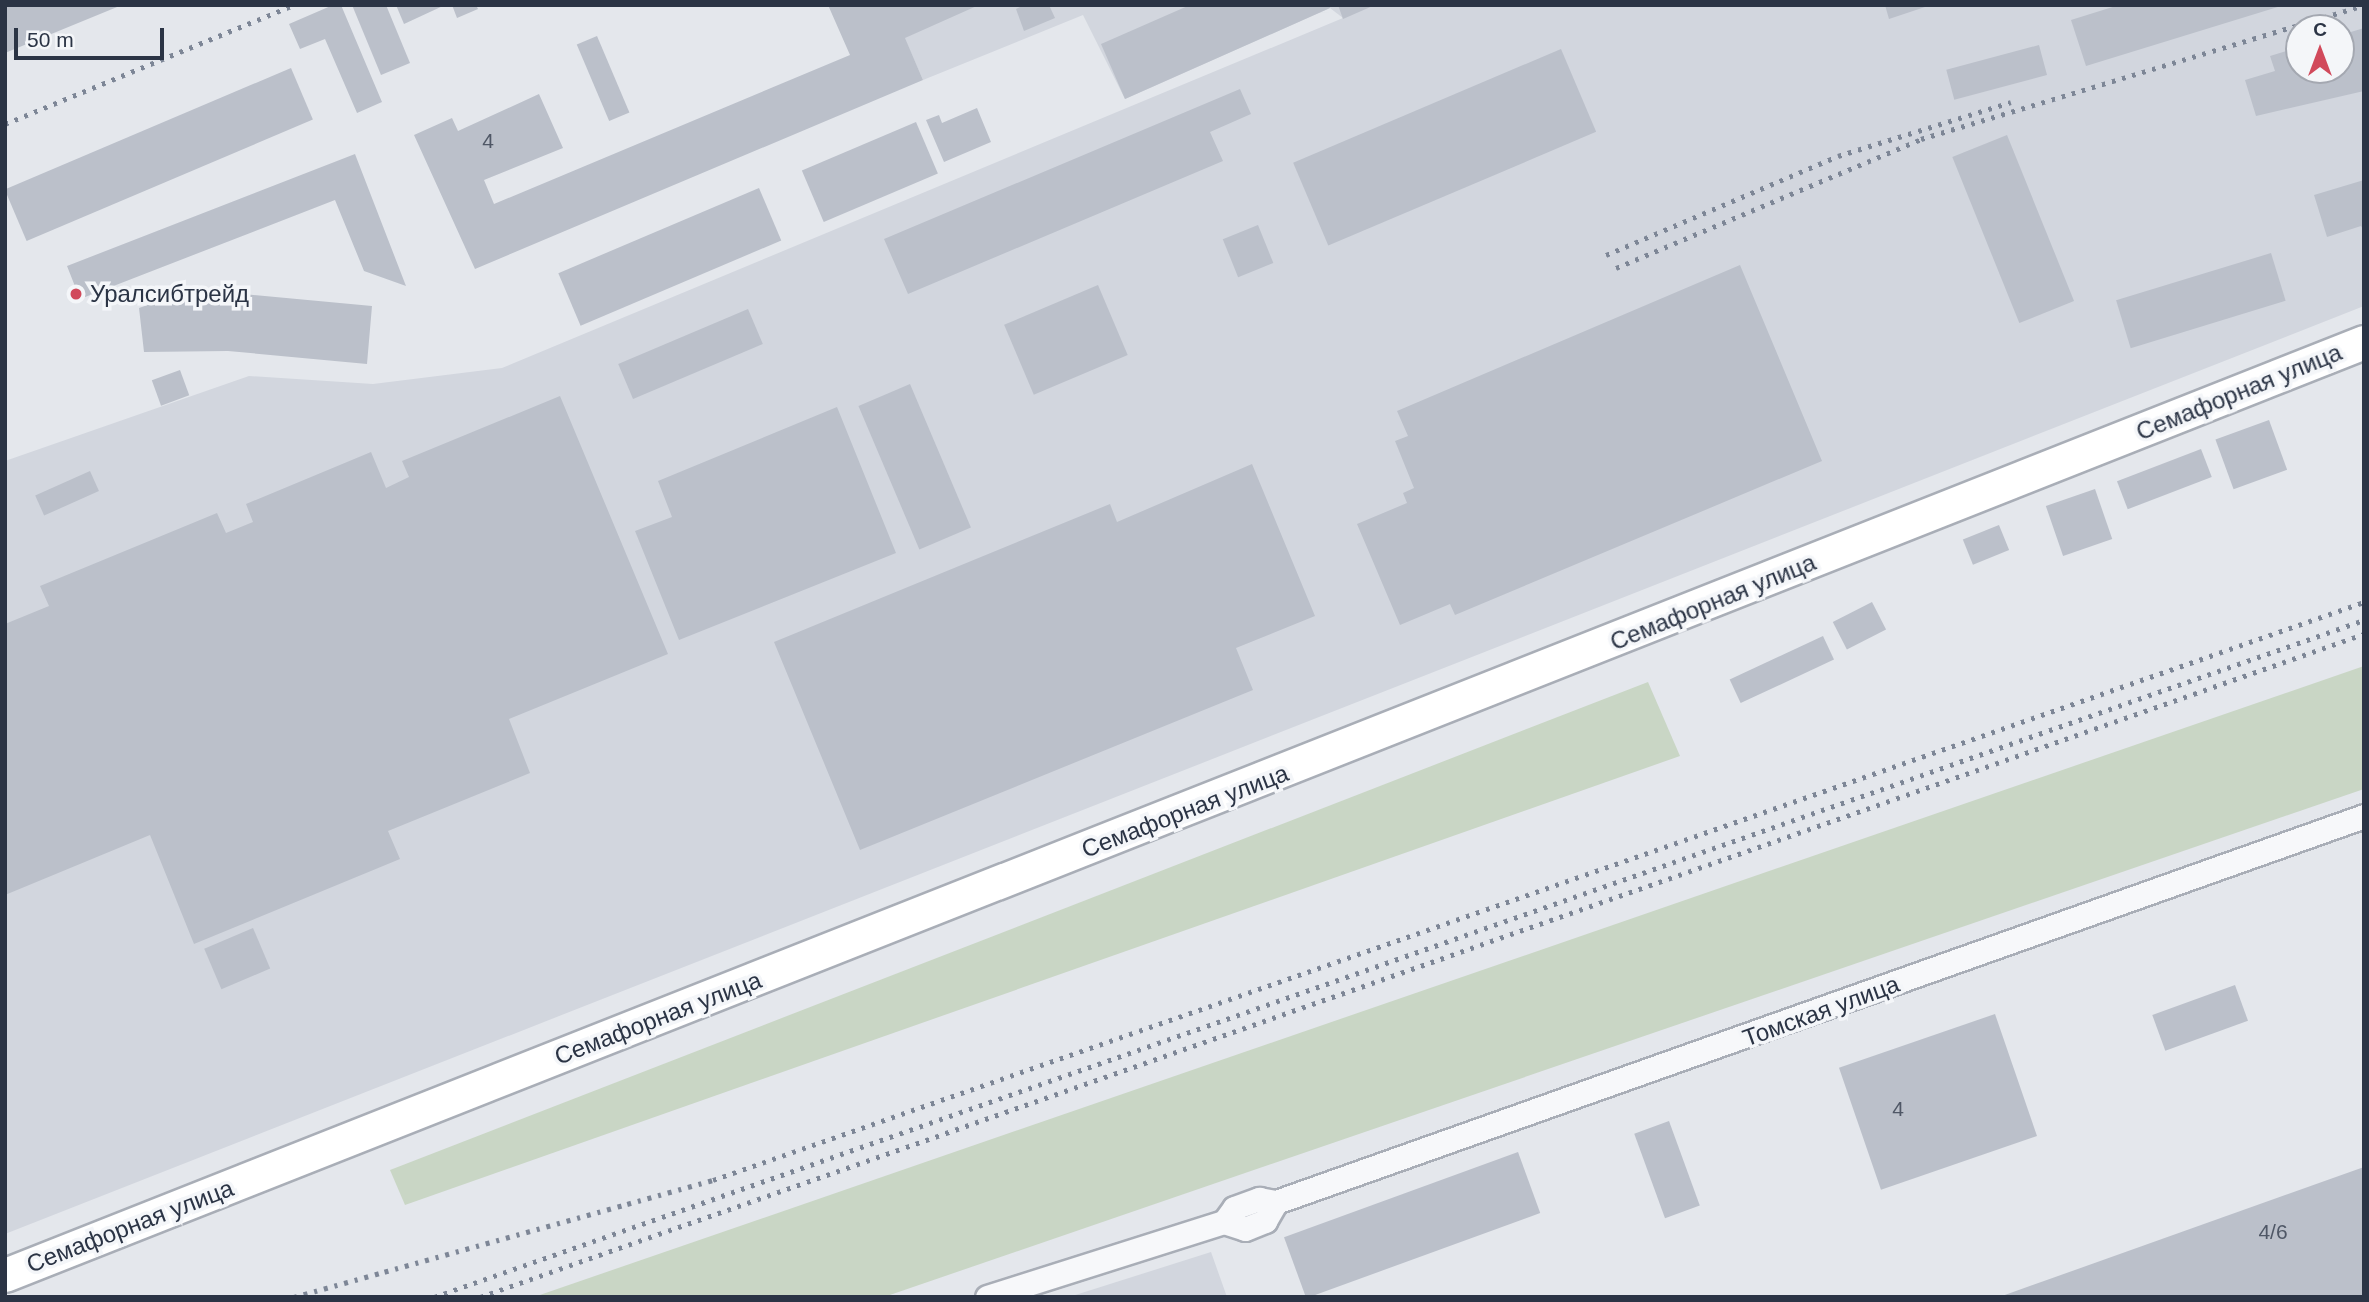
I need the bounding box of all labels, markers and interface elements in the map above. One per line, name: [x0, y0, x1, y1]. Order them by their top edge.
scale bar: [18, 14, 168, 58]
north arrow: [2285, 14, 2355, 84]
text: С: [2313, 19, 2327, 40]
text: 50 m: [27, 28, 74, 51]
house number: 4: [482, 128, 494, 154]
place label: Уралcибтрейд: [90, 280, 249, 308]
marker: Уралcибтрейд: [68, 286, 84, 302]
street label: Семафорная улица: [2132, 338, 2346, 446]
street label: Семафорная улица: [1606, 548, 1820, 656]
street label: Семафорная улица: [1078, 758, 1292, 864]
street label: Семафорная улица: [551, 965, 765, 1071]
street label: Томская улица: [1739, 969, 1903, 1053]
house number: 4: [1892, 1096, 1904, 1122]
street label: Семафорная улица: [23, 1173, 237, 1279]
house number: 4/6: [2258, 1219, 2288, 1245]

